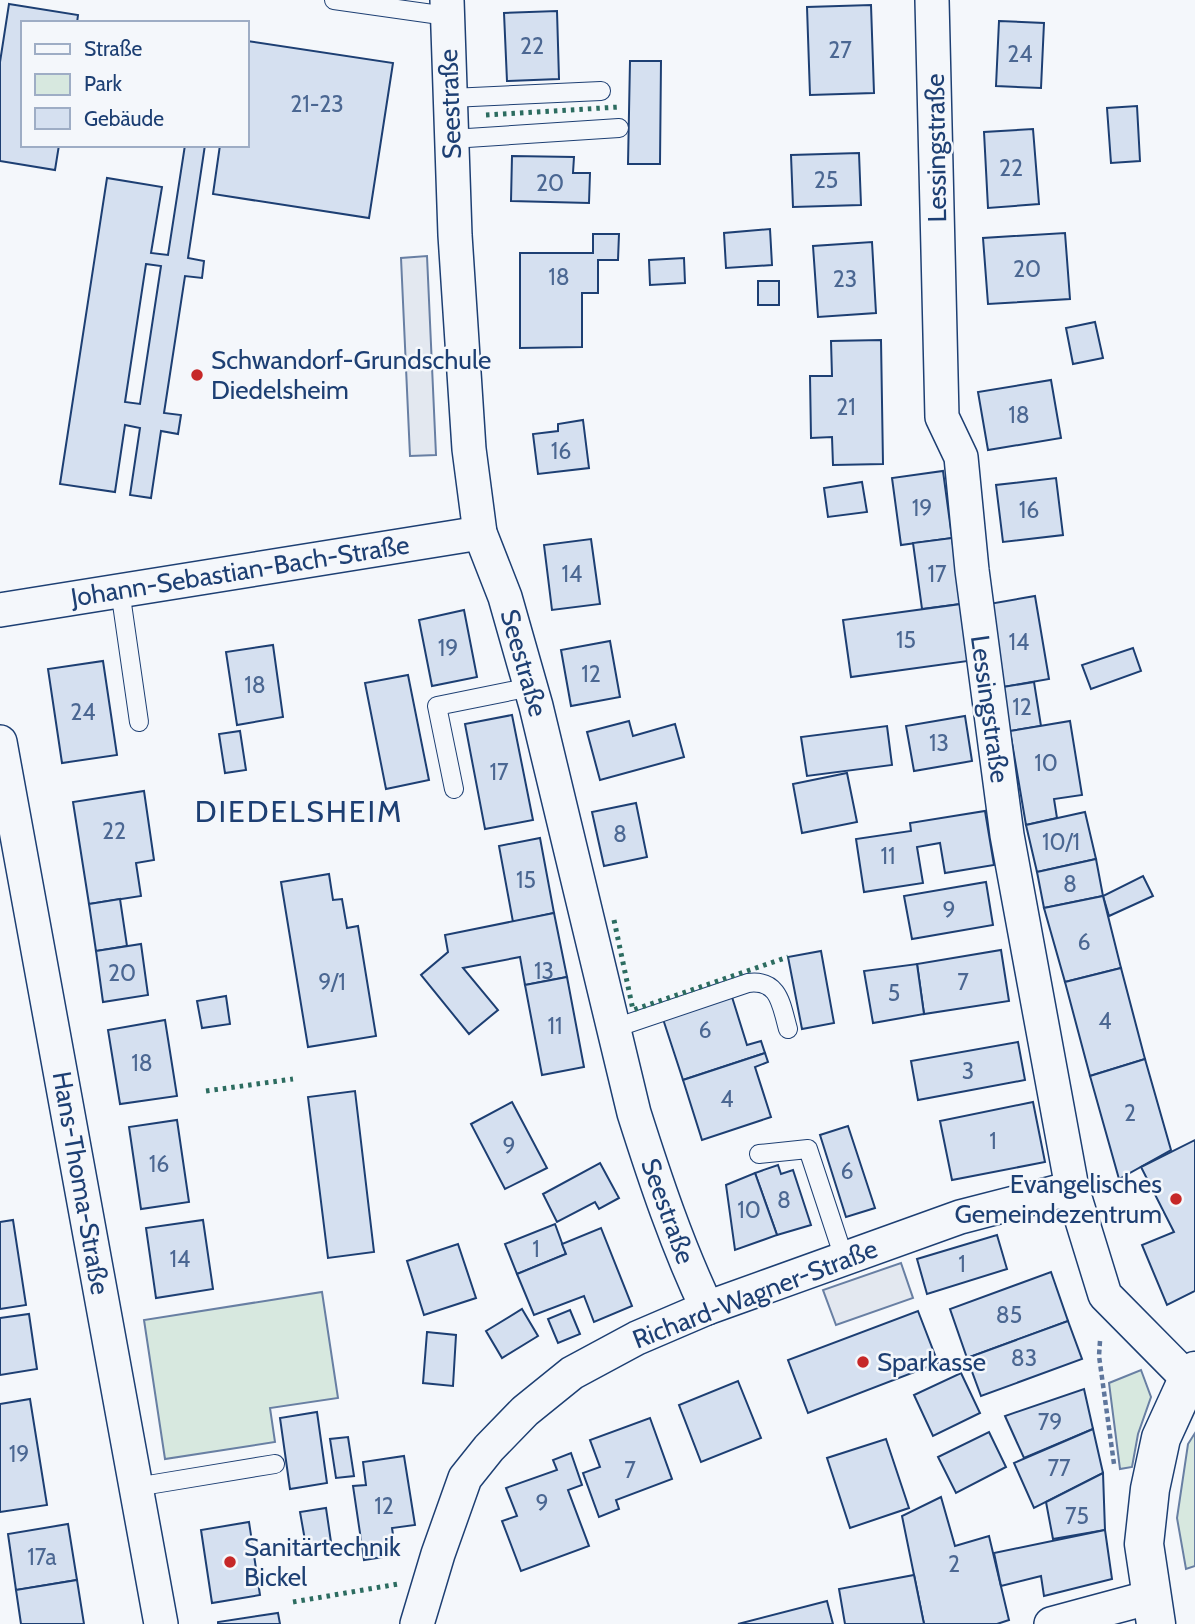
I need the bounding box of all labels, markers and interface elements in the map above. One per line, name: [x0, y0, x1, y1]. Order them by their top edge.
legend: [21, 21, 248, 147]
house number: 22: [520, 32, 544, 60]
text: Straße: [84, 36, 143, 61]
house number: 27: [828, 36, 852, 64]
house number: 24: [1007, 40, 1033, 68]
street label: Seestraße: [432, 48, 468, 160]
text: Park: [84, 71, 122, 96]
street label: Lessingstraße: [919, 73, 953, 223]
house number: 21-23: [290, 90, 344, 118]
text: Gebäude: [84, 106, 164, 131]
house number: 22: [999, 154, 1023, 182]
house number: 25: [814, 166, 838, 194]
house number: 20: [536, 169, 564, 197]
house number: 20: [1013, 255, 1041, 283]
house number: 18: [548, 263, 570, 291]
house number: 23: [833, 265, 857, 293]
place label: Schwandorf-Grundschule Diedelsheim: [211, 344, 491, 406]
marker: Schwandorf-Grundschule Diedelsheim: [189, 367, 205, 383]
house number: 21: [836, 393, 856, 421]
house number: 18: [1008, 401, 1030, 429]
house number: 16: [551, 437, 571, 465]
house number: 19: [912, 494, 932, 522]
house number: 16: [1019, 496, 1039, 524]
street label: Johann-Sebastian-Bach-Straße: [68, 528, 412, 614]
house number: 14: [562, 560, 582, 588]
house number: 17: [927, 560, 947, 588]
street label: Seestraße: [493, 606, 555, 720]
house number: 15: [896, 626, 916, 654]
house number: 14: [1009, 628, 1029, 656]
street label: Lessingstraße: [964, 633, 1016, 785]
house number: 19: [438, 634, 458, 662]
house number: 12: [581, 660, 601, 688]
house number: 18: [244, 671, 266, 699]
house number: 12: [1012, 693, 1032, 721]
house number: 24: [70, 698, 96, 726]
house number: 13: [929, 729, 949, 757]
house number: 10: [1034, 749, 1058, 777]
house number: 17: [489, 758, 509, 786]
district label: DIEDELSHEIM: [195, 793, 403, 830]
house number: 22: [102, 817, 126, 845]
house number: 8: [613, 820, 627, 848]
house number: 10/1: [1042, 828, 1080, 856]
house number: 11: [881, 842, 896, 870]
house number: 15: [516, 866, 536, 894]
house number: 8: [1063, 870, 1077, 898]
house number: 9: [942, 896, 956, 924]
house number: 6: [1077, 928, 1091, 956]
house number: 13: [534, 957, 554, 985]
house number: 20: [108, 959, 136, 987]
house number: 9/1: [318, 968, 346, 996]
house number: 7: [957, 968, 969, 996]
house number: 5: [888, 979, 900, 1007]
house number: 4: [1098, 1007, 1112, 1035]
house number: 11: [548, 1012, 563, 1040]
house number: 6: [698, 1016, 712, 1044]
house number: 18: [131, 1049, 153, 1077]
house number: 3: [962, 1057, 974, 1085]
street label: Hans-Thoma-Straße: [46, 1069, 116, 1297]
house number: 4: [720, 1085, 734, 1113]
house number: 2: [1124, 1099, 1136, 1127]
house number: 1: [989, 1127, 997, 1155]
house number: 9: [502, 1132, 516, 1160]
house number: 16: [149, 1150, 169, 1178]
street label: Seestraße: [634, 1154, 702, 1268]
house number: 6: [840, 1157, 854, 1185]
place label: Evangelisches Gemeindezentrum: [954, 1168, 1162, 1230]
house number: 8: [777, 1186, 791, 1214]
marker: Evangelisches Gemeindezentrum: [1168, 1191, 1184, 1207]
house number: 10: [737, 1196, 761, 1224]
street label: Richard-Wagner-Straße: [628, 1232, 882, 1356]
house number: 1: [532, 1235, 540, 1263]
house number: 14: [170, 1245, 190, 1273]
house number: 1: [958, 1250, 966, 1278]
house number: 85: [996, 1301, 1022, 1329]
house number: 83: [1011, 1344, 1037, 1372]
place label: Sparkasse: [877, 1346, 986, 1378]
marker: Sparkasse: [855, 1354, 871, 1370]
house number: 79: [1038, 1408, 1062, 1436]
house number: 19: [9, 1440, 29, 1468]
house number: 77: [1047, 1454, 1071, 1482]
house number: 7: [624, 1456, 636, 1484]
house number: 9: [535, 1489, 549, 1517]
house number: 12: [374, 1492, 394, 1520]
house number: 75: [1065, 1502, 1089, 1530]
place label: Sanitärtechnik Bickel: [244, 1531, 401, 1593]
house number: 17a: [27, 1543, 57, 1571]
house number: 2: [948, 1550, 960, 1578]
marker: Sanitärtechnik Bickel: [222, 1554, 238, 1570]

